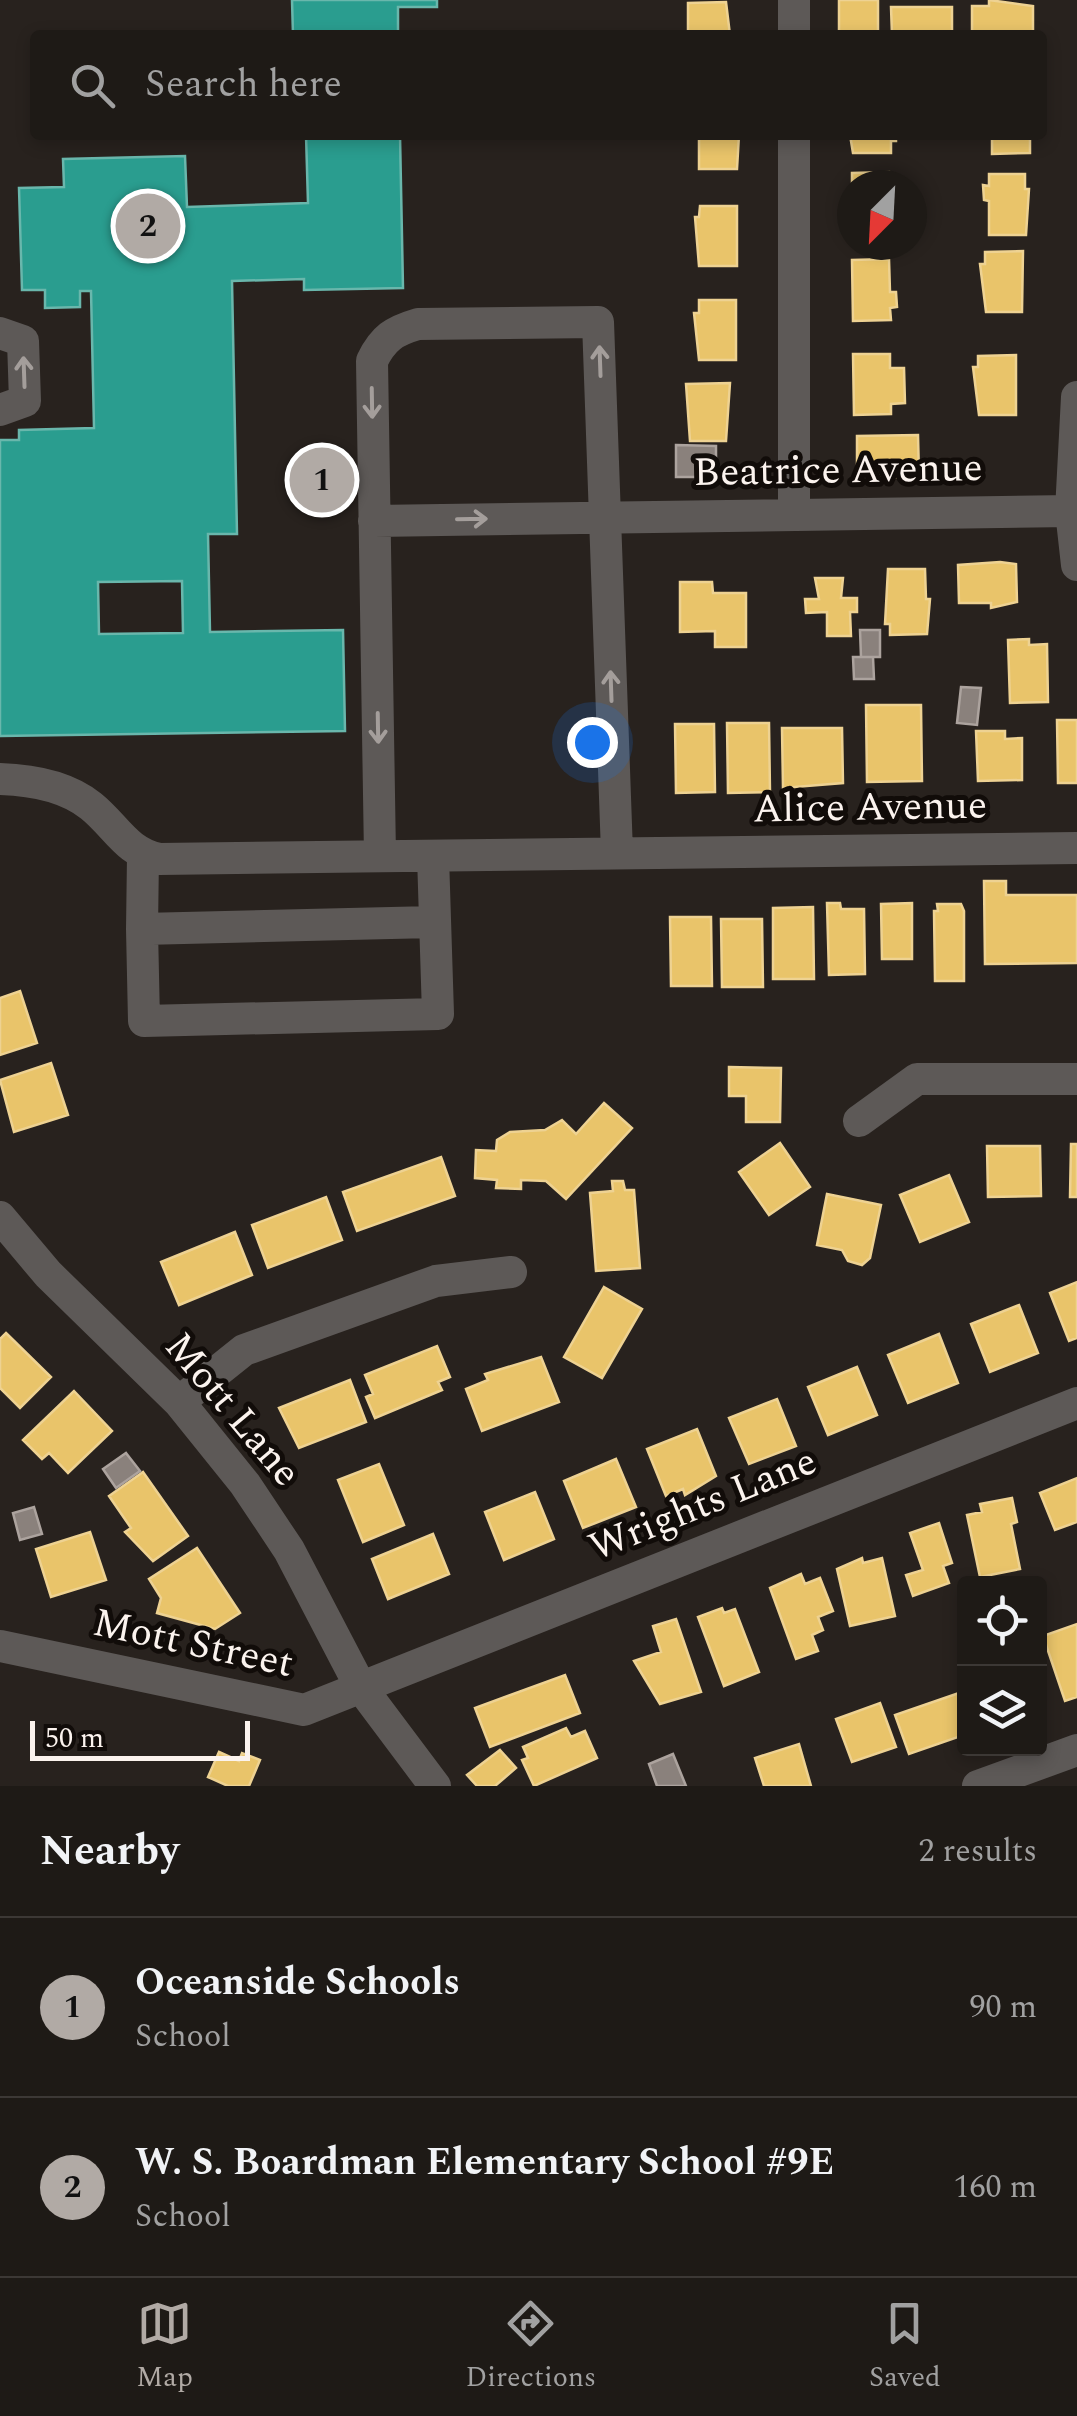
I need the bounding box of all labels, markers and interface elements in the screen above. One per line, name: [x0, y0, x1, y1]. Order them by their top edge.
search box: [30, 30, 1047, 140]
text: Search here: [145, 56, 342, 114]
icon: search: [65, 58, 120, 113]
north arrow: [837, 170, 927, 260]
pin: 2: [116, 188, 180, 264]
one-way arrow: [590, 345, 609, 377]
one-way arrow: [14, 357, 33, 389]
one-way arrow: [363, 387, 382, 419]
street label: Beatrice Avenue: [693, 438, 983, 504]
pin: 1: [290, 442, 354, 518]
one-way arrow: [455, 510, 487, 529]
one-way arrow: [601, 670, 620, 702]
one-way arrow: [368, 712, 388, 744]
your location: [567, 717, 618, 768]
street label: Alice Avenue: [752, 775, 988, 841]
street label: Mott Lane: [149, 1319, 315, 1501]
street label: Wrights Lane: [580, 1432, 826, 1578]
map controls: [957, 1576, 1047, 1756]
button: locate: [957, 1576, 1047, 1666]
street label: Mott Street: [87, 1593, 299, 1695]
button: layers: [957, 1666, 1047, 1756]
scale bar: [30, 1716, 250, 1760]
text: 50 m: [45, 1717, 104, 1760]
text: Nearby: [40, 1820, 179, 1883]
text: 2 results: [918, 1827, 1037, 1876]
text: Oceanside Schools: [135, 1954, 460, 2012]
text: 1: [64, 1983, 81, 2032]
text: 90 m: [969, 1983, 1037, 2032]
text: School: [135, 2012, 231, 2061]
text: W. S. Boardman Elementary School #9E: [135, 2134, 834, 2192]
text: 2: [64, 2163, 81, 2212]
text: 160 m: [953, 2163, 1037, 2212]
text: School: [135, 2192, 231, 2241]
tab: Map: [136, 2296, 193, 2399]
tab: Directions: [465, 2296, 596, 2399]
tab: Saved: [869, 2296, 941, 2399]

